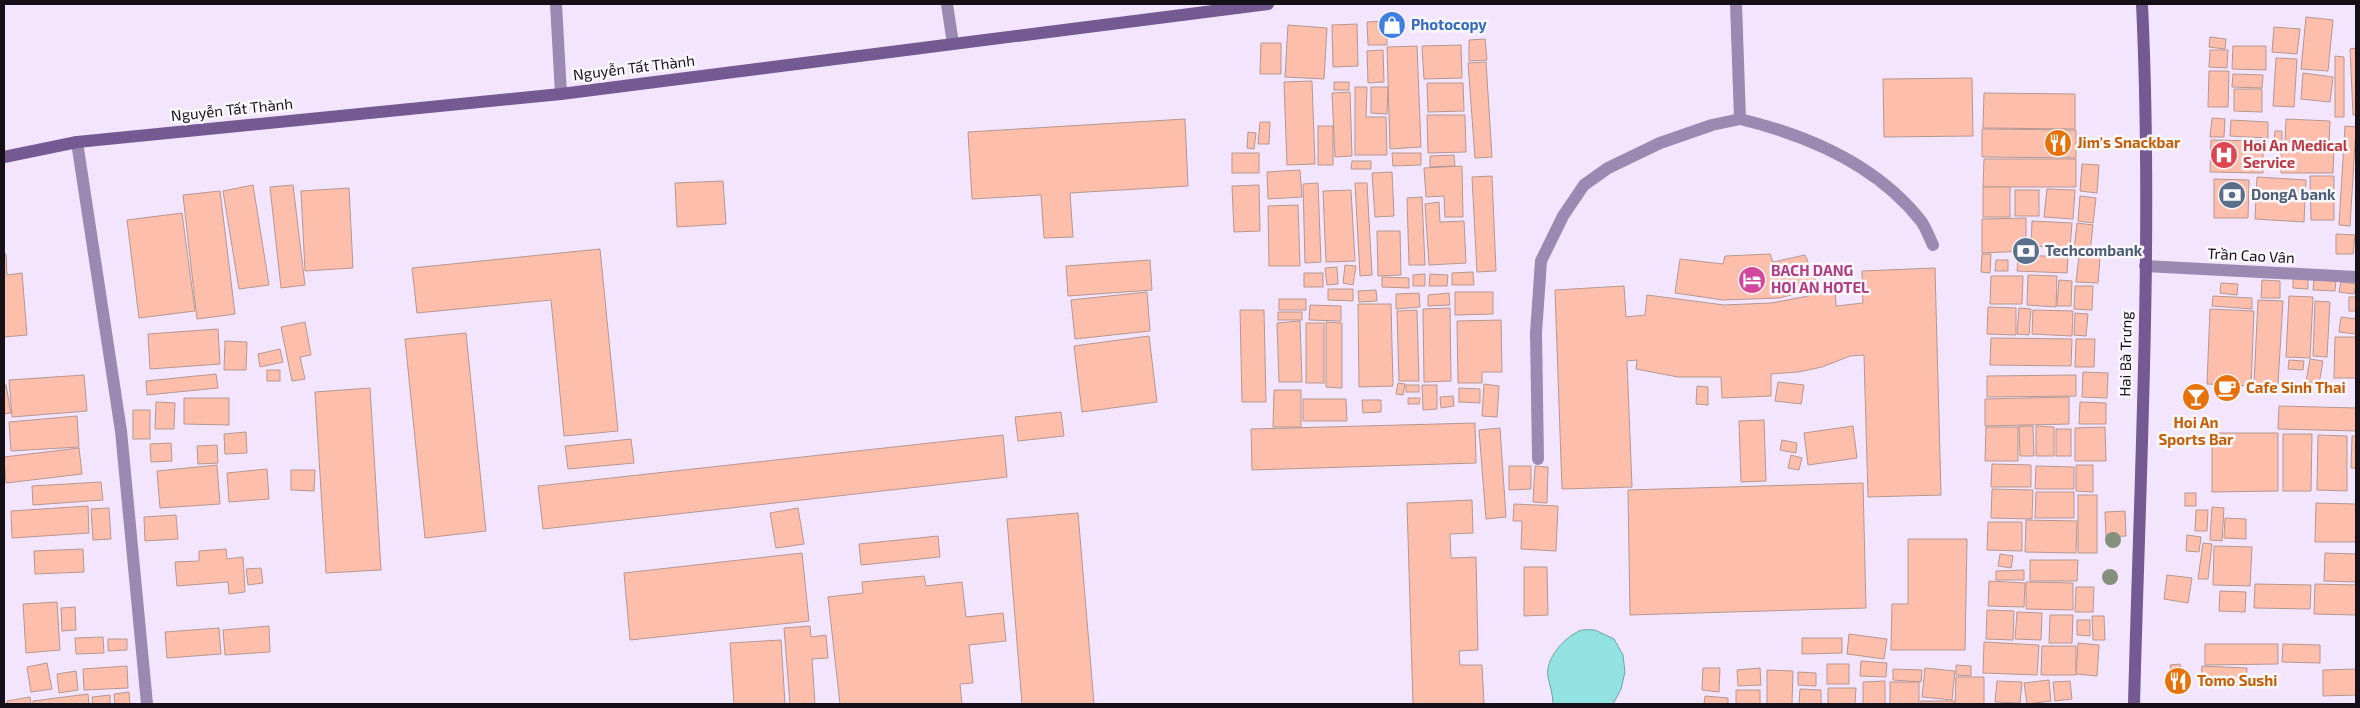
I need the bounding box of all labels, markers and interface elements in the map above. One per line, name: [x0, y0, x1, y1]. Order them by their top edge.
shop icon: Photocopy: [1377, 10, 1407, 40]
place label: Photocopy: [1411, 15, 1487, 34]
street label: Nguyễn Tất Thành: [572, 51, 696, 83]
street label: Nguyễn Tất Thành: [170, 94, 294, 124]
restaurant icon: Jim's Snackbar: [2043, 128, 2073, 158]
place label: Jim's Snackbar: [2077, 133, 2181, 151]
place label: Hoi An Medical Service: [2243, 136, 2348, 171]
hospital icon: Hoi An Medical Service: [2209, 140, 2239, 170]
bank icon: DongA bank: [2217, 180, 2247, 210]
place label: DongA bank: [2251, 185, 2336, 203]
bank icon: Techcombank: [2011, 236, 2041, 266]
place label: Techcombank: [2045, 241, 2143, 259]
street label: Trần Cao Vân: [2207, 244, 2295, 266]
place label: BACH DANG HOI AN HOTEL: [1771, 261, 1869, 296]
hotel icon: BACH DANG HOI AN HOTEL: [1737, 265, 1767, 295]
street label: Hai Bà Trưng: [2115, 311, 2135, 397]
cafe icon: Cafe Sinh Thai: [2212, 373, 2242, 403]
place label: Cafe Sinh Thai: [2246, 378, 2346, 396]
bar icon: Hoi An Sports Bar: [2181, 382, 2211, 412]
place label: Hoi An Sports Bar: [2159, 413, 2234, 448]
restaurant icon: Tomo Sushi: [2163, 666, 2193, 696]
place label: Tomo Sushi: [2197, 671, 2278, 689]

